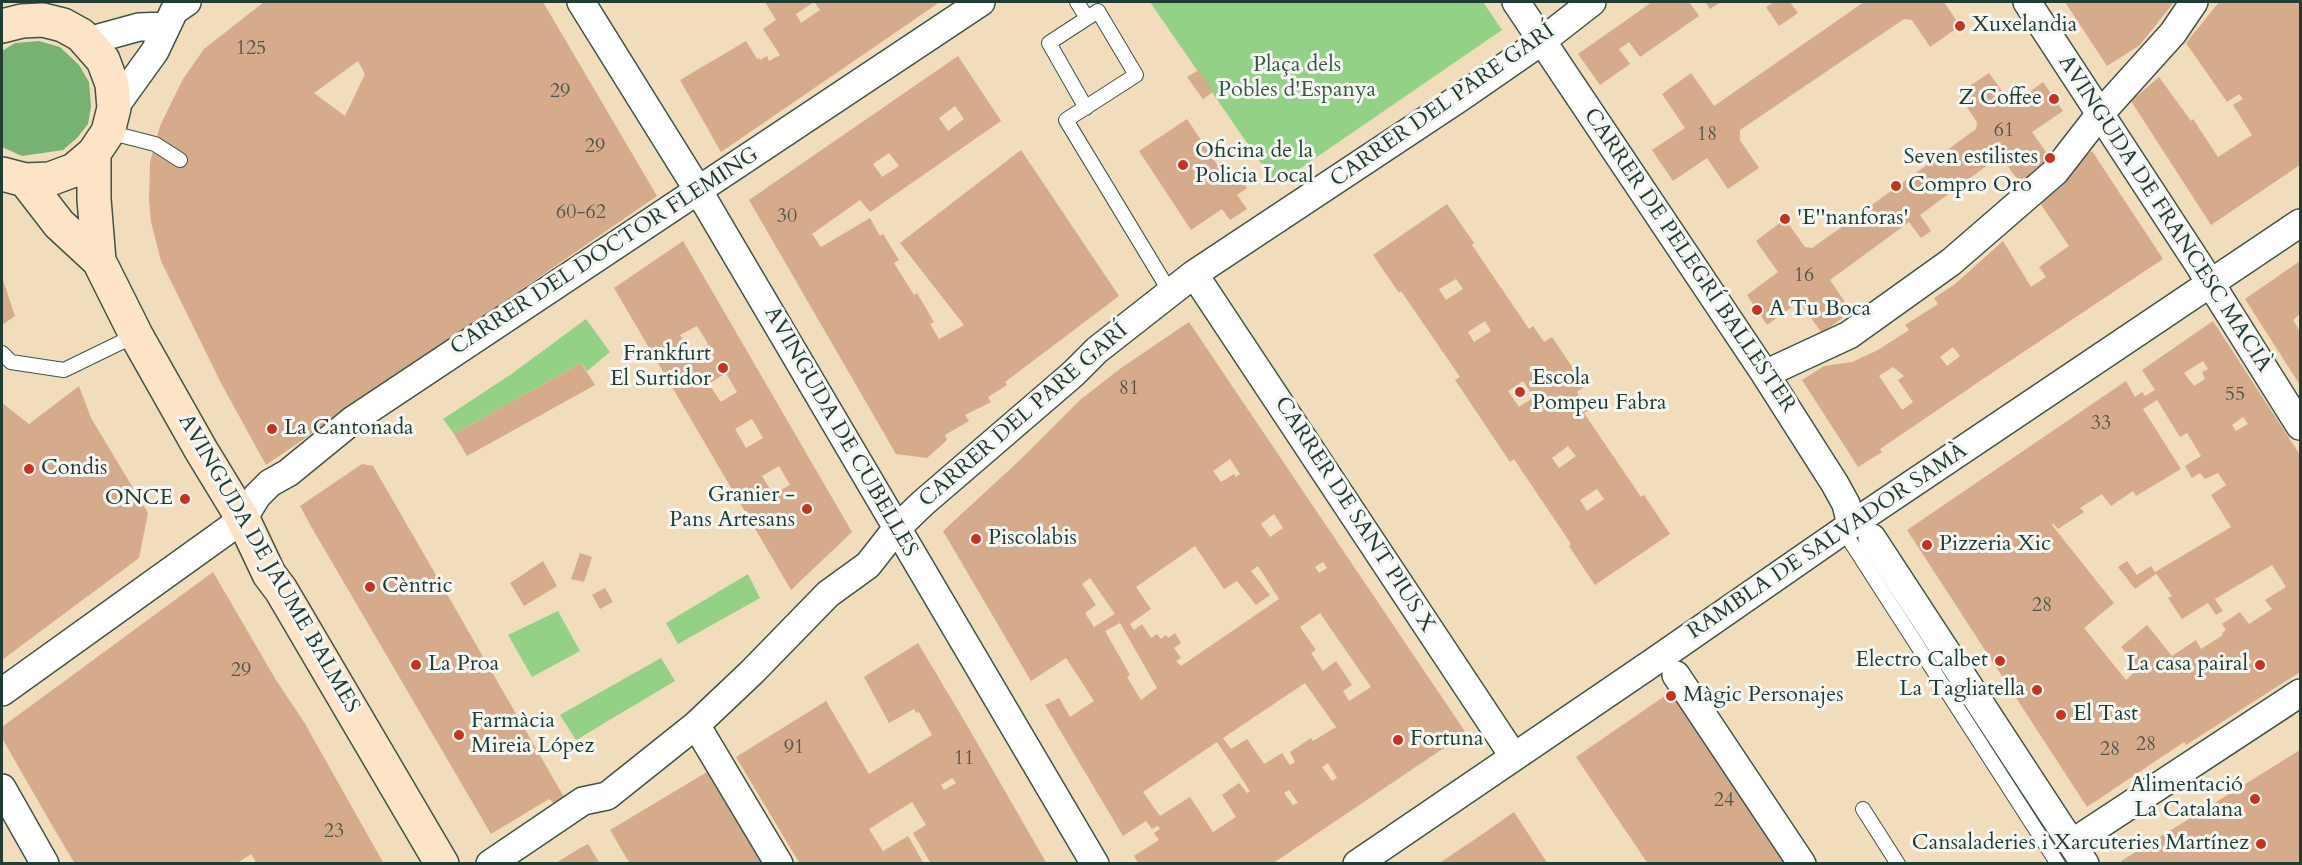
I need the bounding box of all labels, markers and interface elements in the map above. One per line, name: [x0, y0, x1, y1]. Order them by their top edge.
place label: Xuxelandia: [1972, 13, 2077, 39]
street label: CARRER DEL PARE GARÍ: [1326, 18, 1560, 194]
marker: Xuxelandia: [1953, 19, 1967, 33]
house number: 125: [236, 37, 266, 61]
street label: AVINGUDA DE FRANCESC MACIÀ: [2051, 50, 2277, 378]
park label: Plaça dels Pobles d'Espanya: [1218, 53, 1376, 104]
house number: 29: [550, 80, 570, 104]
place label: Z Coffee: [1959, 86, 2042, 112]
marker: Z Coffee: [2047, 92, 2061, 106]
street label: CARRER DE PELEGRÍ BALLESTER: [1577, 104, 1801, 418]
house number: 61: [1994, 119, 2014, 143]
house number: 18: [1697, 123, 1717, 147]
house number: 29: [585, 135, 605, 159]
place label: Oficina de la Policia Local: [1195, 139, 1314, 190]
street label: CARRER DEL DOCTOR FLEMING: [446, 142, 764, 362]
place label: Seven estilistes: [1904, 145, 2038, 171]
marker: Seven estilistes: [2043, 151, 2057, 165]
marker: Oficina de la Policia Local: [1176, 158, 1190, 172]
place label: Compro Oro: [1908, 173, 2032, 199]
marker: Compro Oro: [1889, 179, 1903, 193]
house number: 60-62: [556, 201, 606, 225]
house number: 30: [777, 205, 797, 229]
place label: 'E''nanforas': [1797, 206, 1909, 232]
marker: 'E''nanforas': [1778, 212, 1792, 226]
house number: 16: [1794, 264, 1814, 288]
place label: A Tu Boca: [1769, 297, 1871, 323]
street label: AVINGUDA DE CUBELLES: [757, 302, 923, 562]
marker: A Tu Boca: [1750, 303, 1764, 317]
street label: CARRER DEL PARE GARÍ: [914, 318, 1134, 514]
place label: Frankfurt El Surtidor: [610, 342, 711, 394]
marker: Frankfurt El Surtidor: [716, 361, 730, 375]
place label: Escola Pompeu Fabra: [1532, 366, 1667, 418]
house number: 81: [1119, 377, 1139, 401]
house number: 55: [2225, 383, 2245, 407]
marker: Escola Pompeu Fabra: [1513, 385, 1527, 399]
street label: CARRER DE SANT PIUS X: [1268, 392, 1440, 638]
street label: AVINGUDA DE JAUME BALMES: [171, 410, 365, 718]
house number: 33: [2091, 412, 2111, 436]
place label: La Cantonada: [284, 416, 414, 442]
marker: La Cantonada: [265, 422, 279, 436]
street label: RAMBLA DE SALVADOR SAMÀ: [1683, 438, 1973, 646]
place label: Condis: [41, 456, 107, 482]
marker: Condis: [22, 462, 36, 476]
place label: Granier - Pans Artesans: [669, 483, 795, 534]
place label: ONCE: [105, 486, 173, 512]
marker: ONCE: [178, 492, 192, 506]
marker: Granier - Pans Artesans: [800, 502, 814, 516]
place label: Piscolabis: [988, 526, 1077, 552]
marker: Piscolabis: [969, 532, 983, 546]
place label: Pizzeria Xic: [1939, 532, 2051, 558]
marker: Pizzeria Xic: [1920, 538, 1934, 552]
place label: Cèntric: [382, 574, 453, 600]
marker: Cèntric: [363, 580, 377, 594]
house number: 28: [2032, 594, 2052, 618]
place label: Electro Calbet: [1855, 648, 1988, 674]
place label: La Proa: [428, 652, 499, 678]
place label: La casa pairal: [2126, 652, 2248, 678]
marker: Electro Calbet: [1993, 654, 2007, 668]
marker: La Proa: [409, 658, 423, 672]
marker: La casa pairal: [2253, 658, 2267, 672]
house number: 29: [231, 659, 251, 683]
place label: La Tagliatella: [1899, 677, 2025, 703]
place label: Màgic Personajes: [1683, 683, 1844, 709]
marker: La Tagliatella: [2030, 683, 2044, 697]
marker: Màgic Personajes: [1664, 689, 1678, 703]
place label: El Tast: [2073, 702, 2138, 728]
marker: El Tast: [2054, 708, 2068, 722]
place label: Farmàcia Mireia López: [471, 709, 594, 760]
place label: Fortuna: [1410, 727, 1483, 753]
marker: Farmàcia Mireia López: [452, 728, 466, 742]
marker: Fortuna: [1391, 733, 1405, 747]
house number: 28: [2136, 733, 2156, 757]
house number: 91: [784, 736, 804, 760]
house number: 28: [2100, 738, 2120, 762]
house number: 11: [954, 747, 974, 771]
place label: Alimentació La Catalana: [2130, 773, 2243, 824]
house number: 24: [1714, 789, 1734, 813]
marker: Alimentació La Catalana: [2248, 792, 2262, 806]
house number: 23: [324, 820, 344, 844]
place label: Cansaladeries i Xarcuteries Martínez: [1912, 831, 2249, 857]
marker: Cansaladeries i Xarcuteries Martínez: [2254, 837, 2268, 851]

